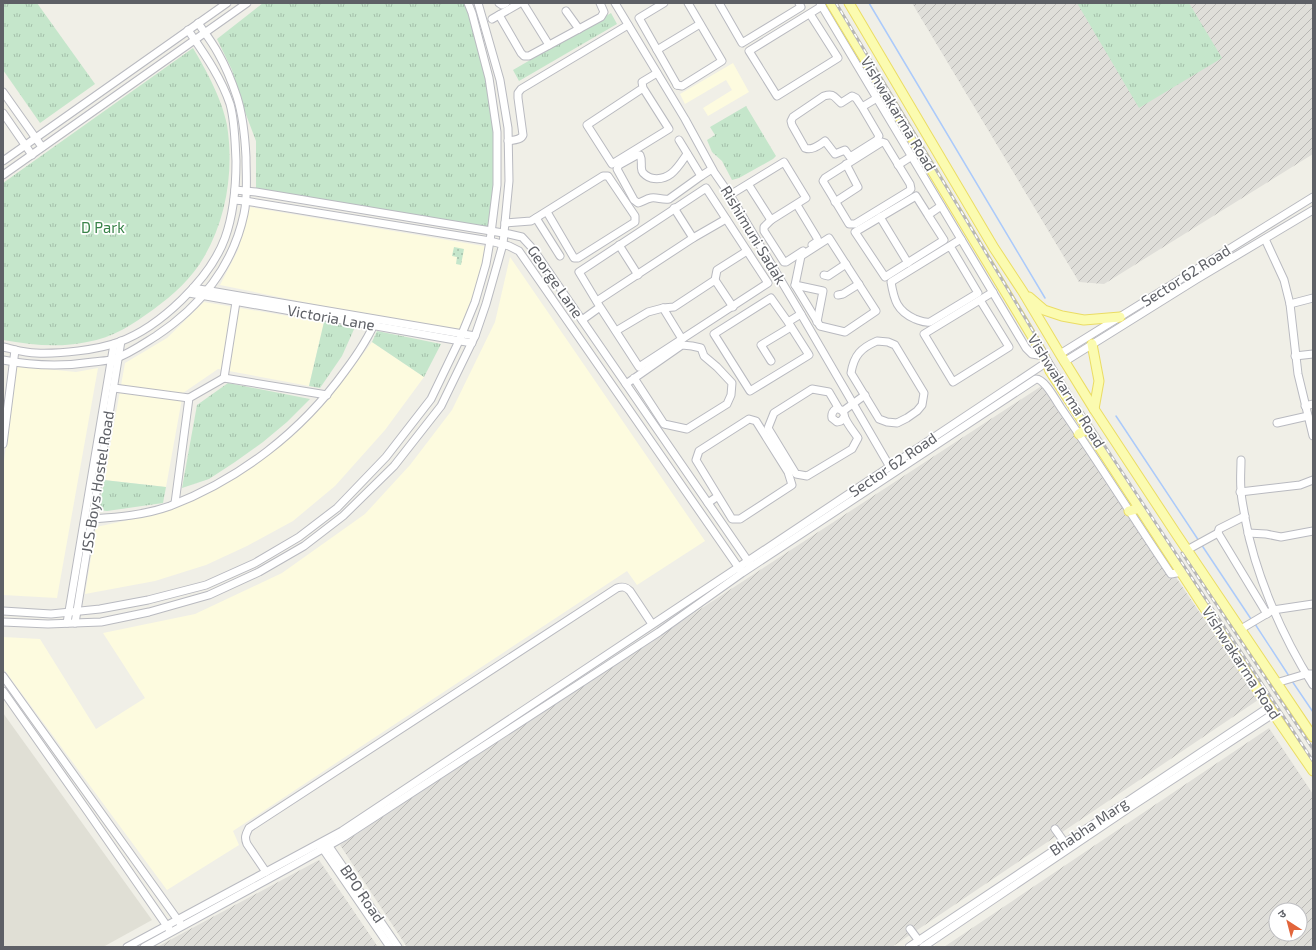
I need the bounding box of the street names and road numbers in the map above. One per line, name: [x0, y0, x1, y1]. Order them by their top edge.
street label: Vishwakarma Road: [857, 53, 940, 174]
street label: Rishimuni Sadak: [717, 182, 791, 287]
street label: Sector 62 Road: [1137, 240, 1233, 310]
street label: George Lane: [524, 242, 587, 321]
street label: Victoria Lane: [286, 300, 376, 334]
street label: Vishwakarma Road: [1025, 330, 1109, 451]
street label: JSS Boys Hostel Road: [77, 409, 117, 554]
street label: Sector 62 Road: [845, 428, 940, 500]
street label: Vishwakarma Road: [1199, 603, 1285, 722]
street label: Bhabha Marg: [1046, 793, 1132, 859]
street label: BPO Road: [337, 861, 389, 926]

